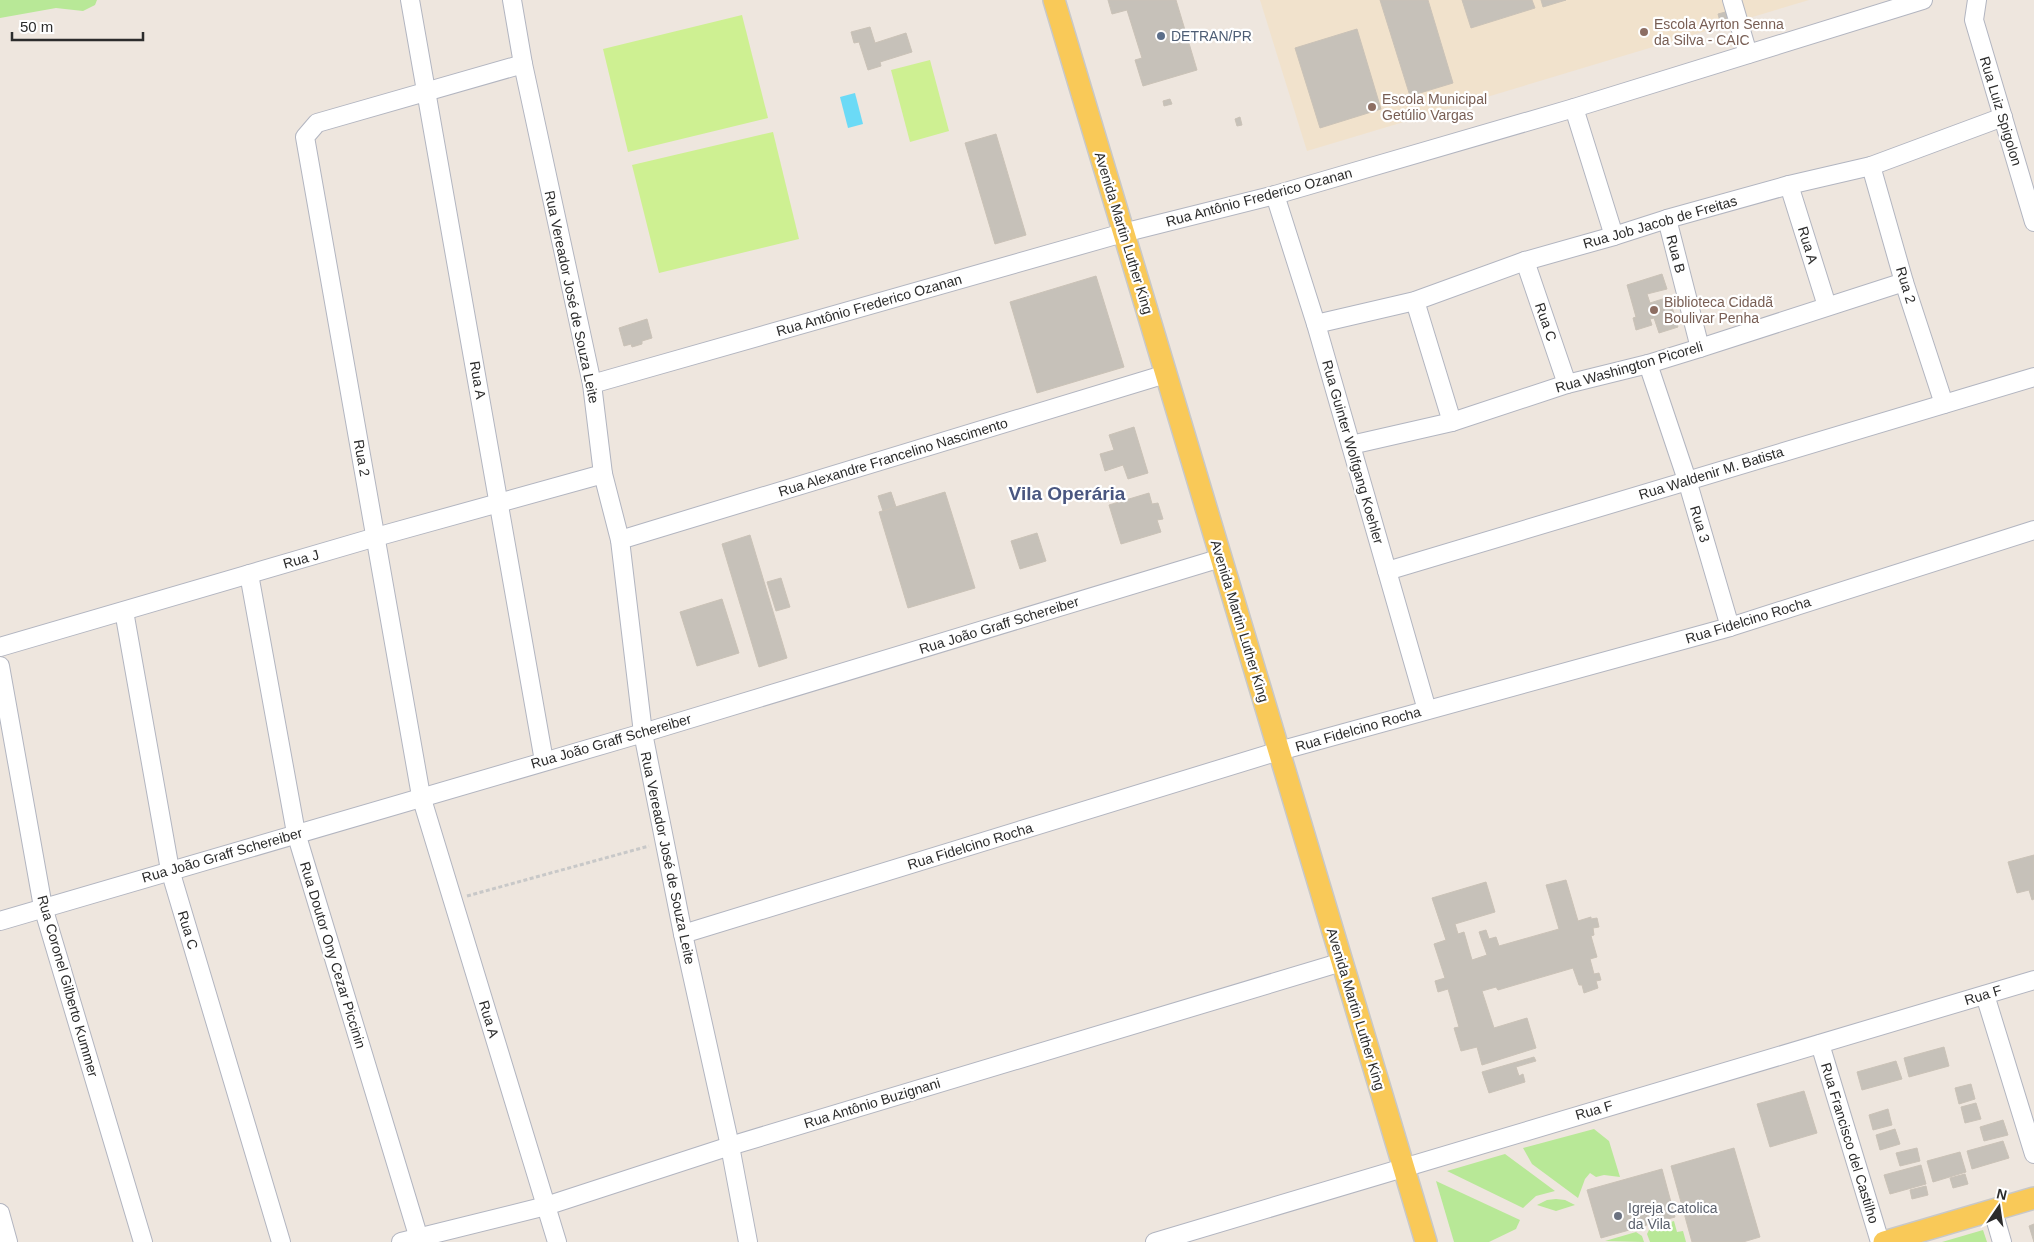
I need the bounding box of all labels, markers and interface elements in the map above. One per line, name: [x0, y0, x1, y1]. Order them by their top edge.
scale bar: [12, 10, 144, 42]
place label: Escola Ayrton Senna da Silva - CAIC: [1654, 16, 1784, 48]
text: 50 m: [20, 18, 53, 35]
marker: Escola Ayrton Senna da Silva - CAIC: [1638, 26, 1650, 38]
place label: DETRAN/PR: [1171, 28, 1252, 44]
marker: DETRAN/PR: [1155, 30, 1167, 42]
street label: Rua Luiz Spigolon: [1977, 54, 2025, 168]
place label: Escola Municipal Getúlio Vargas: [1382, 91, 1487, 123]
marker: Escola Municipal Getúlio Vargas: [1366, 101, 1378, 113]
street label: Avenida Martin Luther King: [1092, 150, 1156, 316]
street label: Rua Antônio Frederico Ozanan: [1164, 164, 1354, 230]
street label: Rua Vereador José de Souza Leite: [542, 189, 602, 405]
street label: Rua Job Jacob de Freitas: [1581, 192, 1739, 252]
street label: Rua A: [1795, 224, 1821, 266]
street label: Rua B: [1663, 233, 1689, 275]
street label: Rua 2: [1893, 265, 1919, 305]
street label: Rua Antônio Frederico Ozanan: [774, 271, 964, 339]
place label: Biblioteca Cidadã Boulivar Penha: [1664, 294, 1773, 326]
street label: Rua C: [1532, 301, 1560, 343]
marker: Biblioteca Cidadã Boulivar Penha: [1648, 304, 1660, 316]
street label: Rua Washington Picoreli: [1553, 338, 1705, 396]
street label: Rua Guinter Wolfgang Koehler: [1319, 358, 1387, 546]
street label: Rua A: [467, 360, 489, 401]
street label: Rua Alexandre Francelino Nascimento: [776, 414, 1010, 500]
street label: Rua 2: [351, 438, 373, 478]
street label: Rua Waldenir M. Batista: [1637, 443, 1785, 503]
district label: Vila Operária: [1009, 483, 1126, 504]
street label: Rua 3: [1687, 504, 1713, 544]
street label: Avenida Martin Luther King: [1208, 538, 1272, 704]
street label: Rua J: [281, 546, 321, 572]
street label: Rua João Graff Schereiber: [917, 593, 1081, 657]
street label: Rua Fidelcino Rocha: [1684, 593, 1813, 647]
street label: Rua Fidelcino Rocha: [1293, 703, 1423, 755]
street label: Rua João Graff Schereiber: [529, 710, 693, 772]
street label: Rua Vereador José de Souza Leite: [638, 750, 698, 966]
street label: Rua Fidelcino Rocha: [906, 819, 1035, 873]
street label: Rua João Graff Schereiber: [140, 824, 304, 886]
street label: Rua Doutor Ony Cezar Piccinin: [297, 860, 369, 1050]
street label: Rua Coronel Gilberto Kummer: [34, 893, 102, 1079]
street label: Rua C: [175, 909, 201, 951]
street label: Avenida Martin Luther King: [1324, 926, 1388, 1092]
street label: Rua F: [1962, 982, 2004, 1008]
street label: Rua A: [476, 998, 502, 1040]
street label: Rua Francisco del Castilho: [1818, 1061, 1882, 1226]
street label: Rua Antônio Buzignani: [802, 1075, 942, 1131]
street label: Rua F: [1573, 1097, 1615, 1123]
north arrow: [1974, 1182, 2024, 1232]
text: N: [1995, 1185, 2009, 1203]
place label: Igreja Catolica da Vila: [1628, 1200, 1718, 1232]
marker: Igreja Catolica da Vila: [1612, 1210, 1624, 1222]

